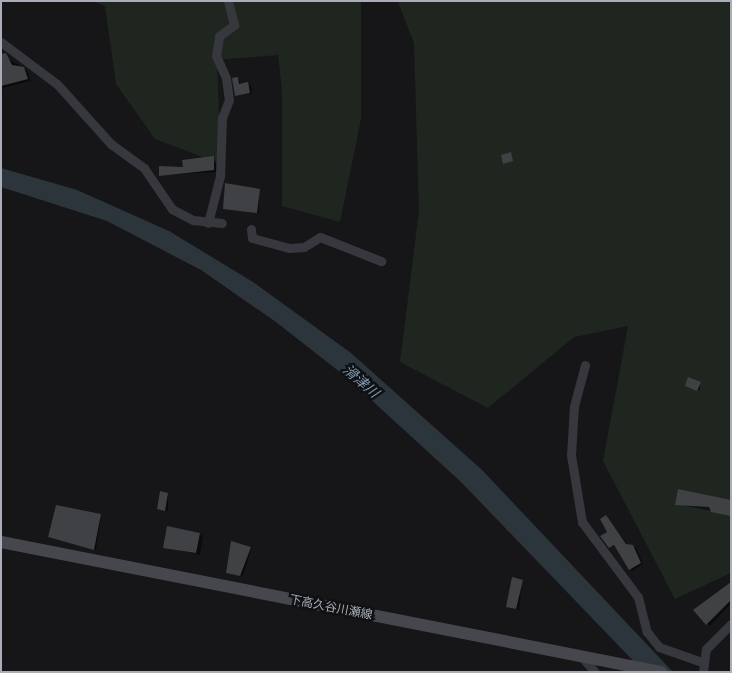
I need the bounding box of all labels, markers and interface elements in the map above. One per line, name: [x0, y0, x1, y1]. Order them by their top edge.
water label: 滑津川: [340, 361, 382, 401]
street label: 下高久谷川瀬線: [288, 592, 374, 622]

